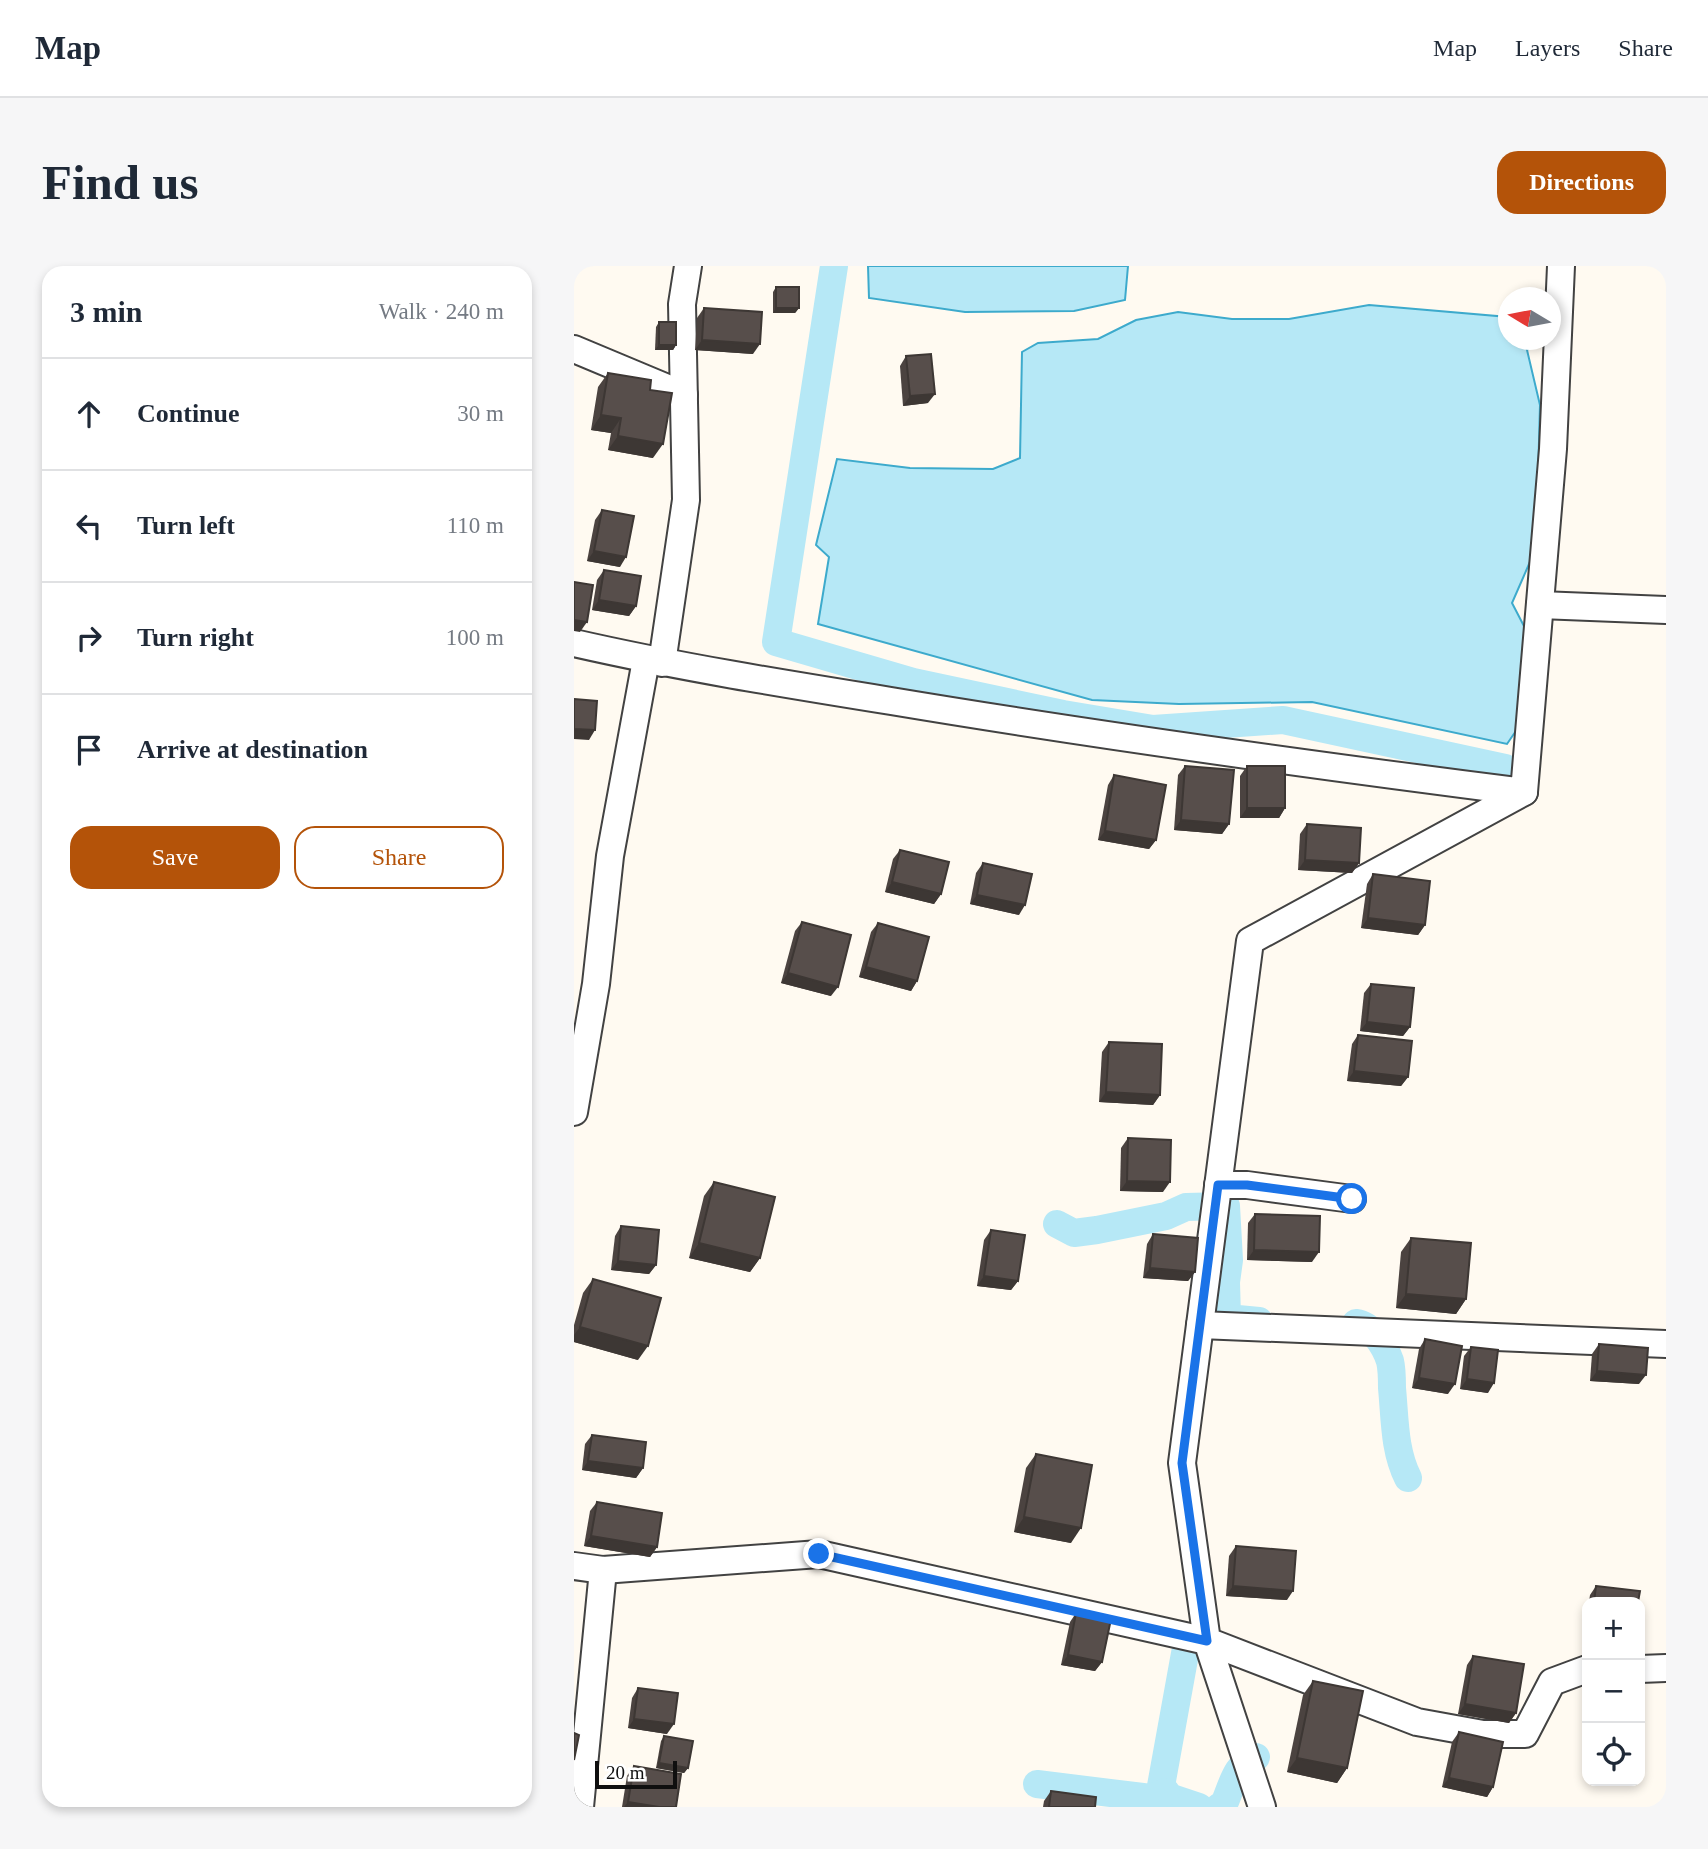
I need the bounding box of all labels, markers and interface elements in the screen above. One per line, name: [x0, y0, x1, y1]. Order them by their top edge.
text: Map: [35, 30, 101, 66]
text: Map: [1433, 35, 1477, 61]
text: Layers: [1515, 35, 1580, 61]
text: Share: [1618, 35, 1673, 61]
button: Directions: [1497, 151, 1666, 214]
text: Find us: [42, 155, 199, 210]
north arrow: [1498, 287, 1561, 350]
text: 3 min: [70, 295, 143, 328]
text: Walk · 240 m: [379, 299, 504, 324]
icon: ahead: [70, 395, 108, 433]
text: Continue: [137, 399, 240, 428]
text: 30 m: [457, 401, 504, 426]
icon: left: [70, 507, 108, 545]
text: Turn left: [137, 511, 235, 540]
text: 110 m: [447, 513, 504, 538]
icon: right: [70, 619, 108, 657]
text: Turn right: [137, 623, 254, 652]
text: 100 m: [446, 625, 504, 650]
icon: arrive: [70, 731, 108, 769]
text: Arrive at destination: [137, 735, 368, 764]
button: Save: [70, 826, 280, 889]
button: Share: [294, 826, 504, 889]
route start: [1336, 1183, 1367, 1214]
route end: [803, 1538, 834, 1569]
map controls: [1582, 1597, 1645, 1786]
button: +: [1582, 1597, 1645, 1660]
button: −: [1582, 1660, 1645, 1723]
button: locate: [1582, 1723, 1645, 1786]
scale bar: [595, 1758, 677, 1790]
text: 20 m: [606, 1762, 645, 1783]

